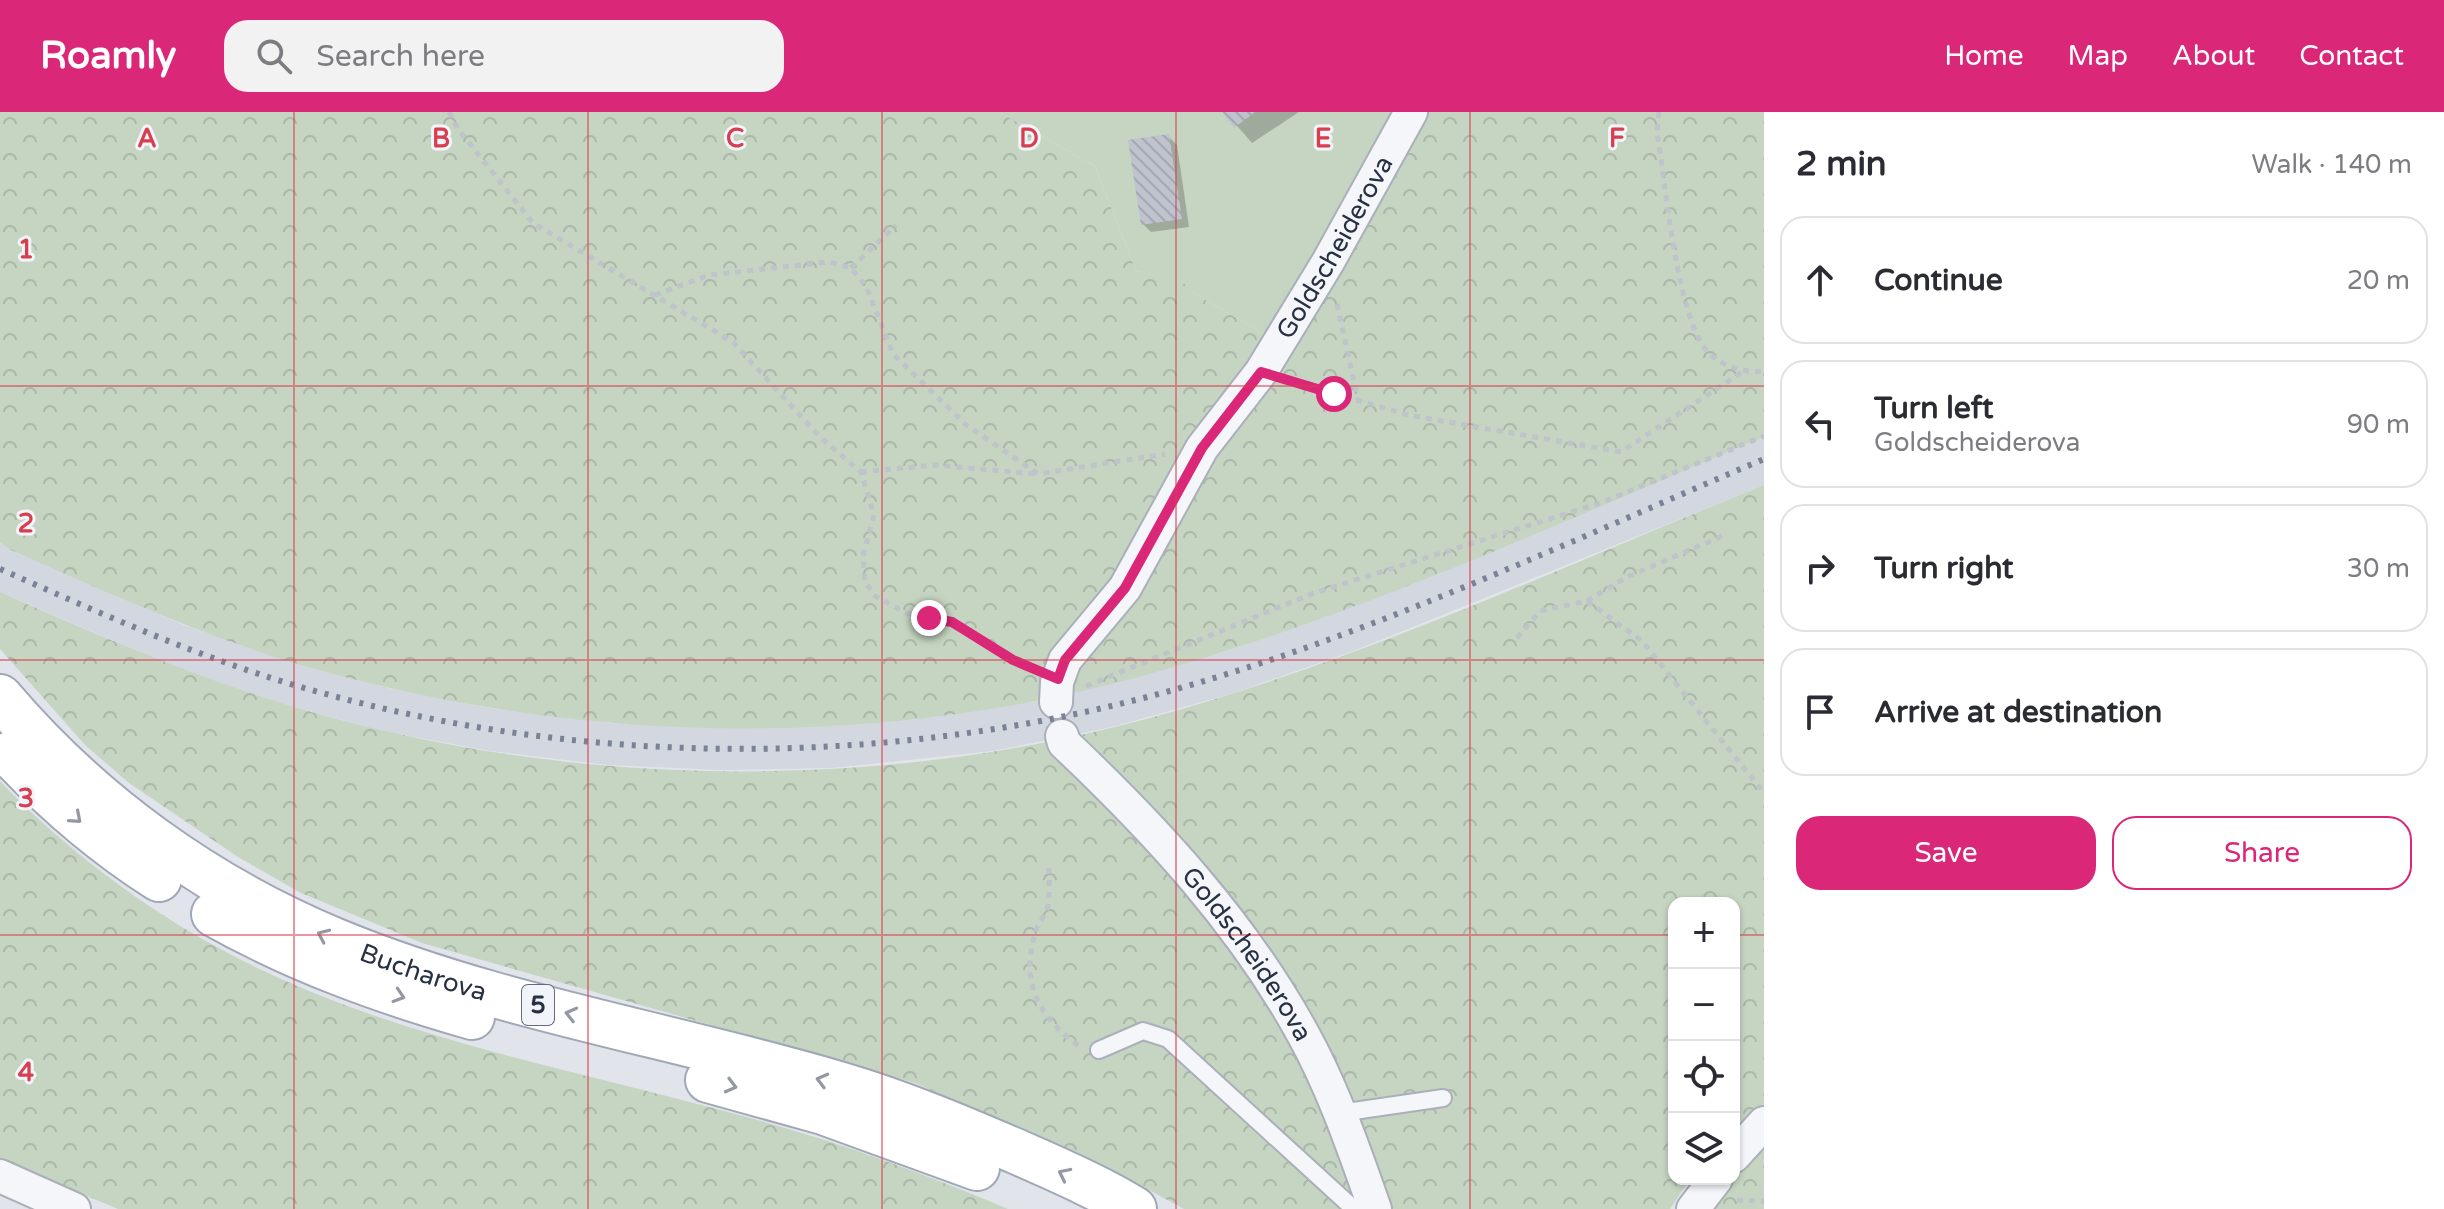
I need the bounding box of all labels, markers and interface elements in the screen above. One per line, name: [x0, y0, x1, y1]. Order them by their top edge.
search box: [224, 20, 784, 92]
text: Roamly: [40, 33, 176, 79]
icon: search: [252, 34, 296, 78]
text: Search here: [316, 38, 485, 75]
text: Home: [1944, 39, 2024, 73]
text: Map: [2068, 39, 2128, 73]
text: About: [2172, 39, 2255, 73]
text: Contact: [2299, 39, 2404, 73]
text: A: [137, 123, 157, 154]
text: B: [432, 123, 450, 154]
text: C: [726, 123, 744, 154]
text: D: [1019, 123, 1039, 154]
text: E: [1315, 123, 1331, 154]
text: F: [1609, 123, 1625, 154]
text: 2 min: [1796, 144, 1887, 185]
text: Walk · 140 m: [2252, 149, 2412, 180]
street label: Goldscheiderova: [1269, 150, 1399, 344]
text: 1: [18, 234, 34, 265]
icon: ahead: [1798, 258, 1842, 302]
text: Continue: [1874, 262, 2003, 299]
text: 20 m: [2347, 265, 2410, 296]
route start: [1316, 376, 1352, 412]
text: Turn left: [1874, 390, 1993, 427]
icon: left: [1798, 402, 1842, 446]
text: 90 m: [2347, 409, 2410, 440]
text: Goldscheiderova: [1874, 427, 2080, 458]
text: 2: [18, 508, 34, 539]
icon: right: [1798, 546, 1842, 590]
text: Turn right: [1874, 550, 2014, 587]
text: 30 m: [2347, 553, 2410, 584]
route end: [911, 600, 947, 636]
icon: arrive: [1798, 690, 1842, 734]
text: Arrive at destination: [1874, 694, 2162, 731]
text: 3: [18, 783, 34, 814]
one-way arrow: [66, 808, 81, 822]
button: Save: [1796, 816, 2096, 890]
button: Share: [2112, 816, 2412, 890]
street label: Goldscheiderova: [1176, 860, 1319, 1047]
map controls: [1668, 897, 1740, 1185]
button: +: [1668, 897, 1740, 969]
one-way arrow: [317, 929, 331, 945]
street label: Bucharova: [356, 937, 490, 1007]
button: −: [1668, 969, 1740, 1041]
road number: 5: [522, 985, 554, 1025]
one-way arrow: [392, 986, 406, 1002]
one-way arrow: [564, 1006, 578, 1023]
button: locate: [1668, 1041, 1740, 1113]
text: 4: [18, 1057, 34, 1088]
one-way arrow: [816, 1072, 830, 1089]
one-way arrow: [724, 1077, 738, 1094]
button: layers: [1668, 1113, 1740, 1185]
one-way arrow: [1058, 1168, 1073, 1183]

